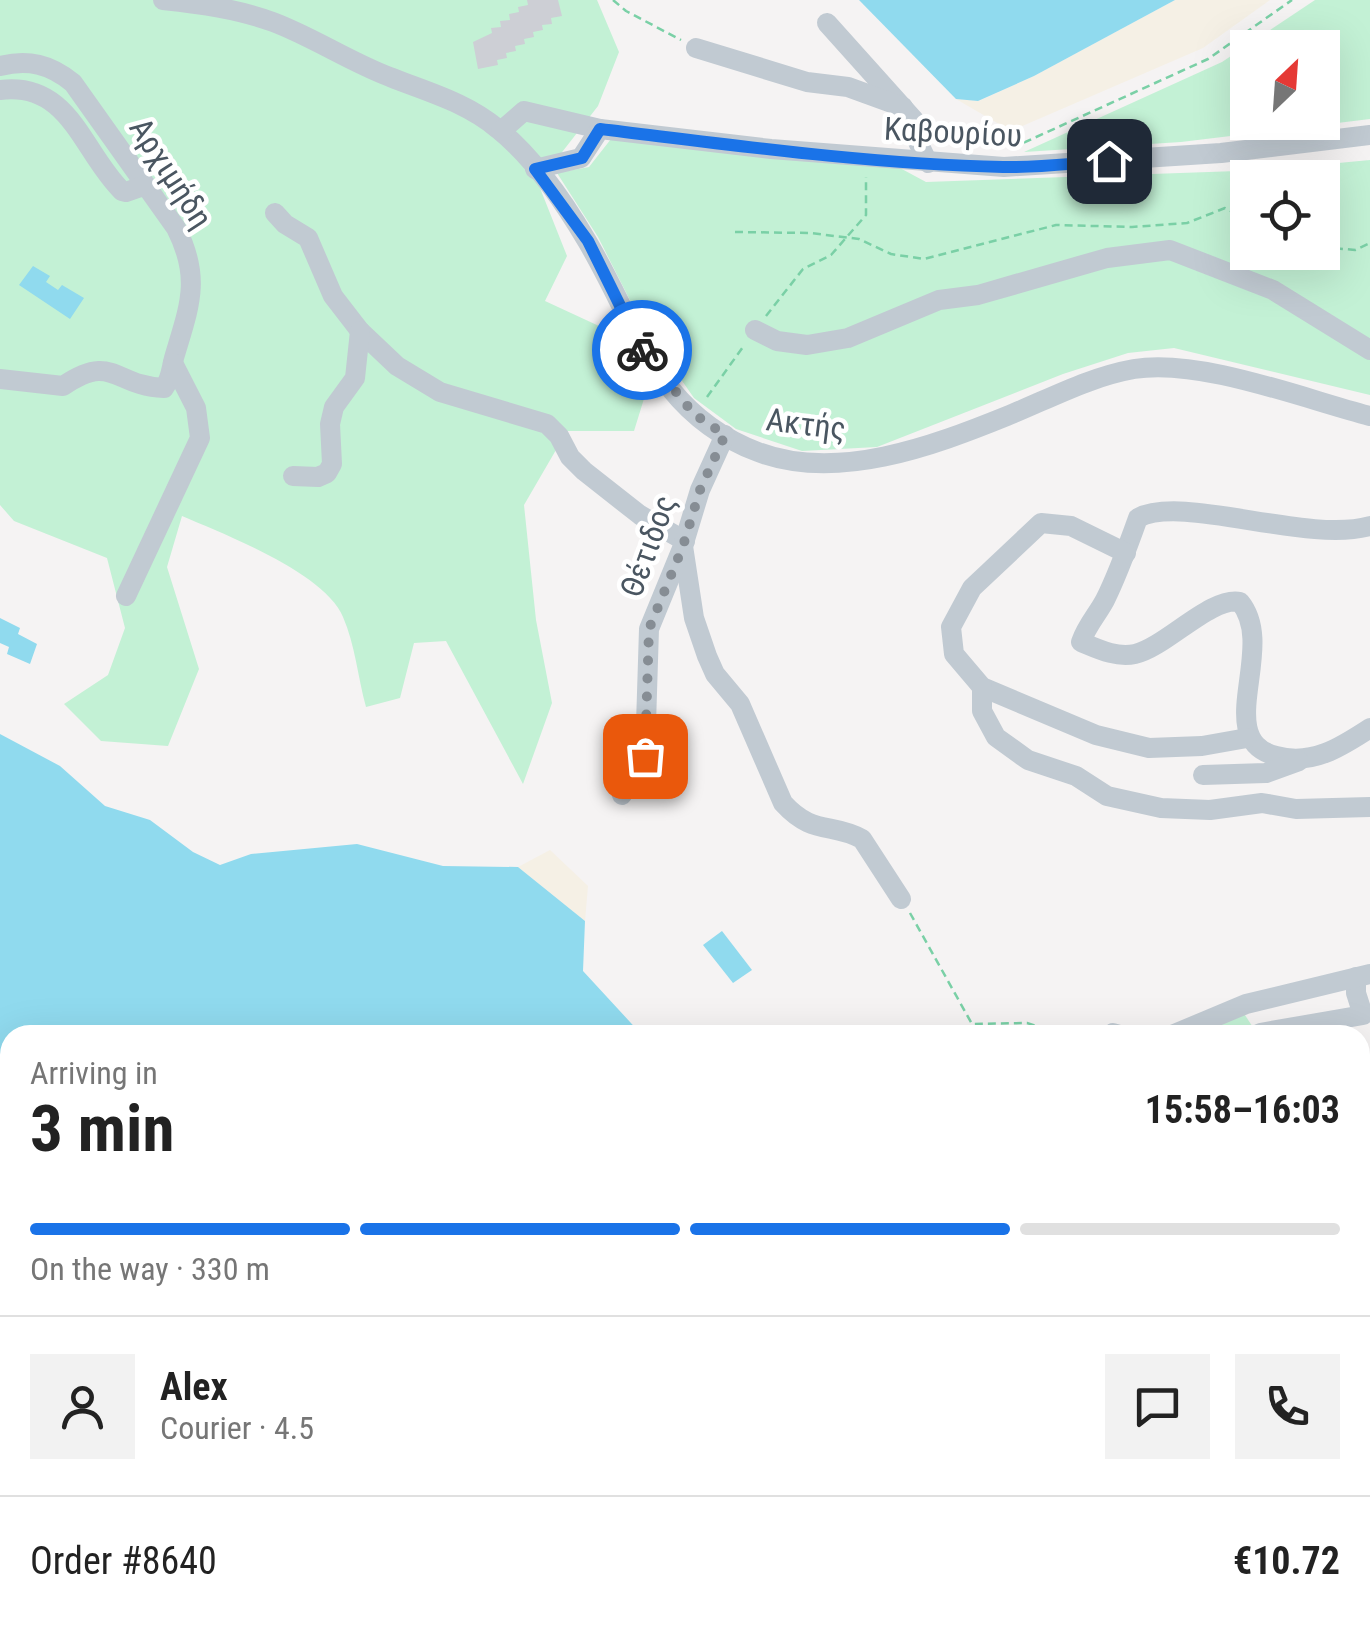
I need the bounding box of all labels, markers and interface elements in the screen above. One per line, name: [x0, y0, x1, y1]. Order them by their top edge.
north arrow: [1230, 30, 1340, 140]
map controls: [1230, 30, 1340, 270]
street label: Καβουρίου: [883, 109, 1023, 155]
street label: Αρχιμήδη: [121, 111, 221, 235]
pin: [1067, 119, 1152, 204]
icon: home: [1082, 134, 1137, 189]
button: locate: [1230, 160, 1340, 270]
courier: [592, 300, 692, 400]
icon: bike: [615, 323, 670, 378]
street label: Ακτής: [764, 400, 848, 448]
street label: Θέτιδος: [612, 490, 684, 602]
pin: [603, 714, 688, 799]
icon: bag: [618, 729, 673, 784]
text: Arriving in: [30, 1054, 158, 1092]
text: 15:58–16:03: [1145, 1088, 1340, 1132]
text: 3 min: [30, 1091, 174, 1167]
text: On the way · 330 m: [30, 1250, 270, 1288]
button: person: [30, 1354, 135, 1459]
button: chat: [1105, 1354, 1210, 1459]
button: phone: [1235, 1354, 1340, 1459]
text: Alex: [160, 1365, 228, 1409]
text: Courier · 4.5: [160, 1409, 314, 1447]
text: Order #8640: [30, 1539, 217, 1583]
text: €10.72: [1233, 1539, 1340, 1583]

